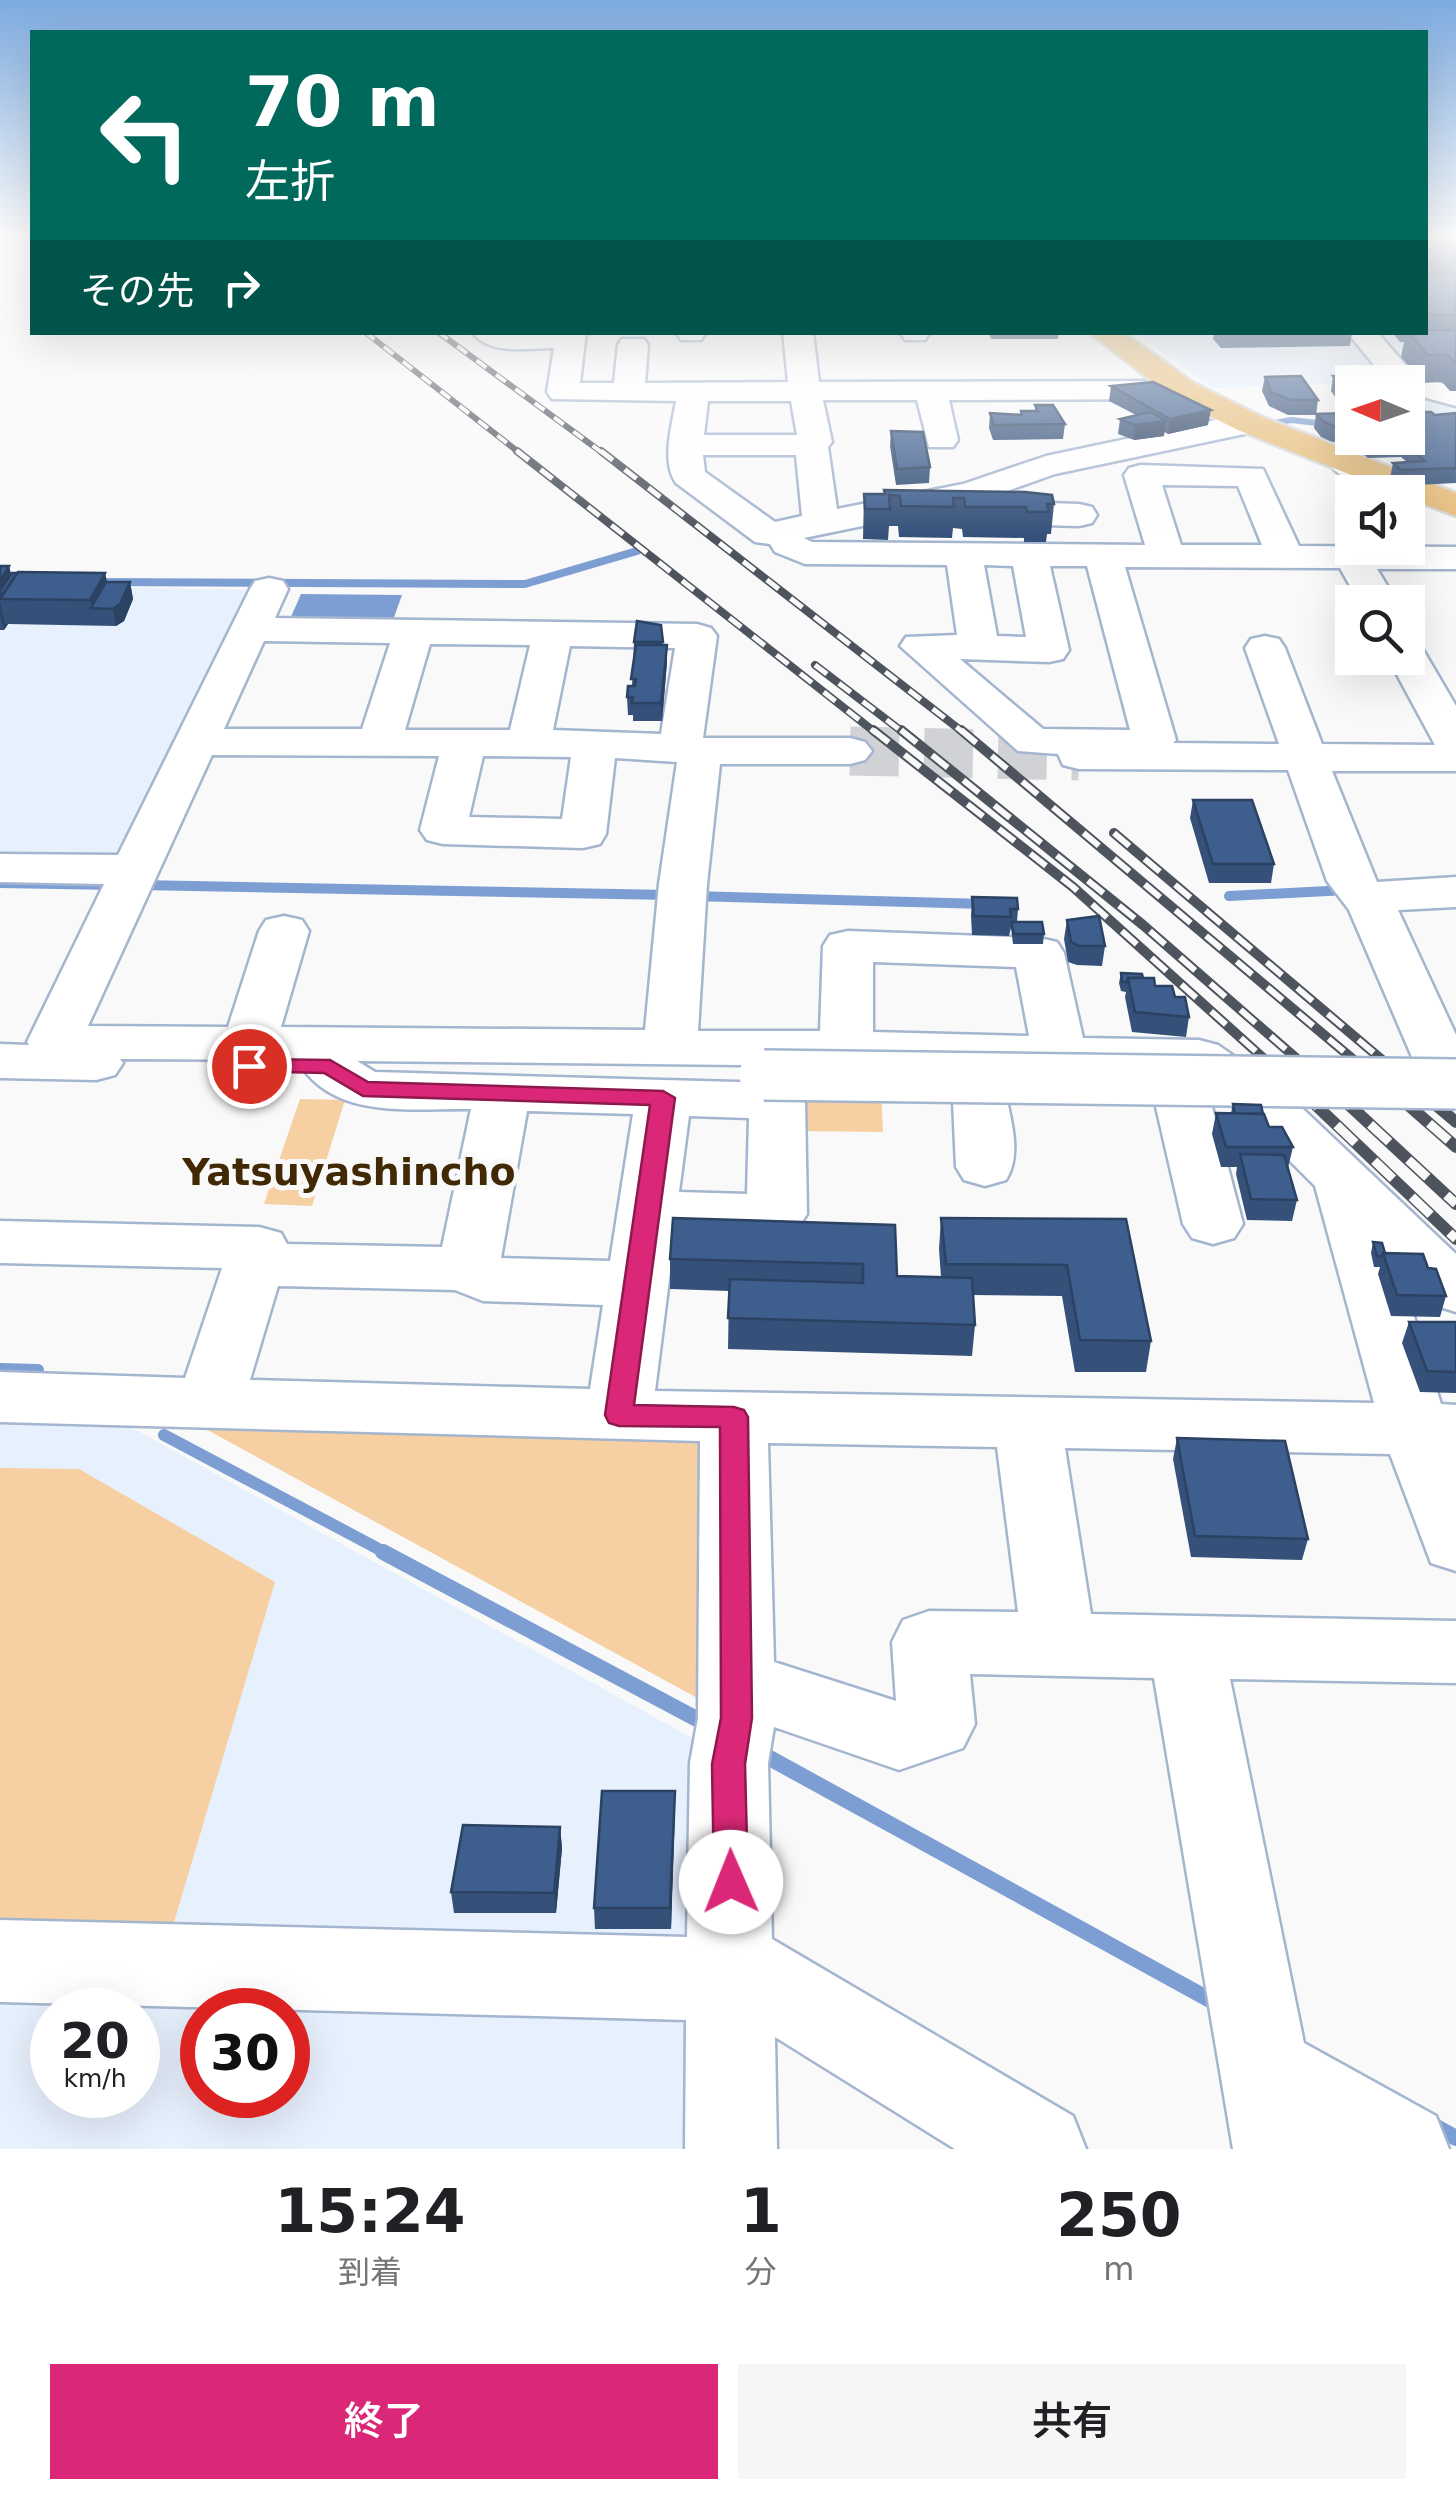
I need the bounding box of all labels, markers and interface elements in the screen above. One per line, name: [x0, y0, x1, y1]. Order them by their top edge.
text: 70 m: [245, 61, 440, 143]
icon: left: [80, 70, 210, 200]
text: 左折: [245, 155, 335, 208]
icon: right: [214, 260, 269, 315]
text: その先: [80, 269, 194, 313]
north arrow: [1335, 365, 1425, 455]
map controls: [1335, 365, 1425, 675]
button: sound: [1335, 475, 1425, 565]
button: search: [1335, 585, 1425, 675]
pin: [207, 1024, 292, 1109]
icon: arrive: [222, 1039, 277, 1094]
district label: Yatsuyashincho: [181, 1150, 516, 1194]
position arrow: [679, 1830, 783, 1934]
speed limit sign: 30: [180, 1988, 310, 2118]
text: 20: [60, 2012, 130, 2070]
text: km/h: [63, 2064, 127, 2093]
text: 15:24: [275, 2176, 466, 2246]
text: 1: [740, 2176, 782, 2246]
text: 250: [1056, 2180, 1182, 2250]
text: m: [1103, 2250, 1134, 2288]
text: 到着: [338, 2253, 402, 2291]
text: 分: [745, 2253, 777, 2291]
button: 終了: [50, 2364, 718, 2479]
button: 共有: [738, 2364, 1406, 2479]

